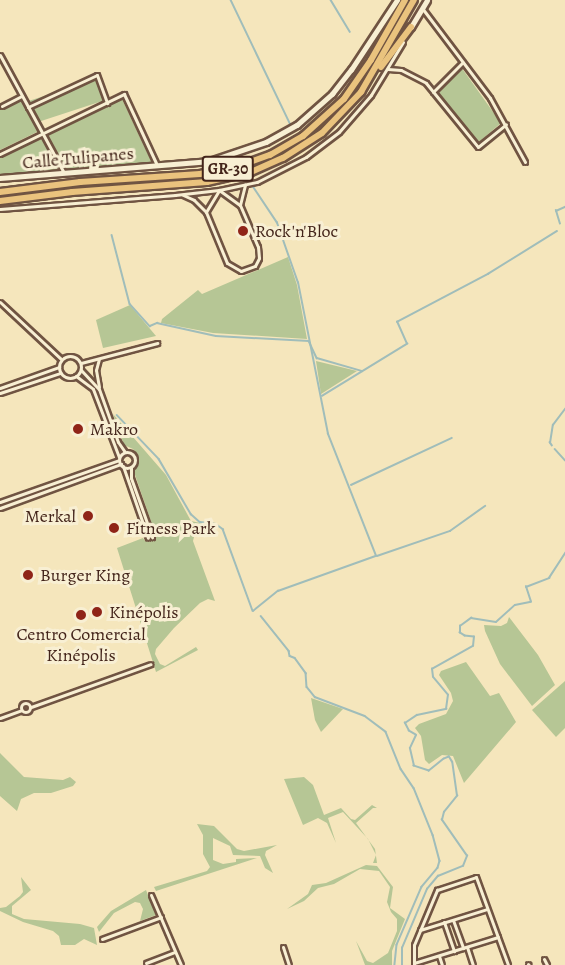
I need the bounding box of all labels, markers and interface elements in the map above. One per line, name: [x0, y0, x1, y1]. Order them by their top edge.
street label: Calle Tulipanes: [21, 142, 135, 174]
road number: GR-30: [201, 156, 255, 182]
place label: Rock'n'Bloc: [255, 220, 338, 242]
marker: Rock'n'Bloc: [236, 224, 250, 238]
place label: Makro: [90, 418, 138, 440]
marker: Makro: [71, 422, 85, 436]
place label: Merkal: [25, 505, 76, 527]
marker: Merkal: [81, 509, 95, 523]
place label: Fitness Park: [126, 517, 216, 539]
marker: Fitness Park: [107, 521, 121, 535]
place label: Burger King: [40, 564, 130, 586]
marker: Burger King: [21, 568, 35, 582]
place label: Kinépolis: [109, 601, 178, 623]
marker: Kinépolis: [90, 605, 104, 619]
marker: Centro Comercial Kinépolis: [74, 608, 88, 622]
place label: Centro Comercial Kinépolis: [16, 624, 146, 666]

